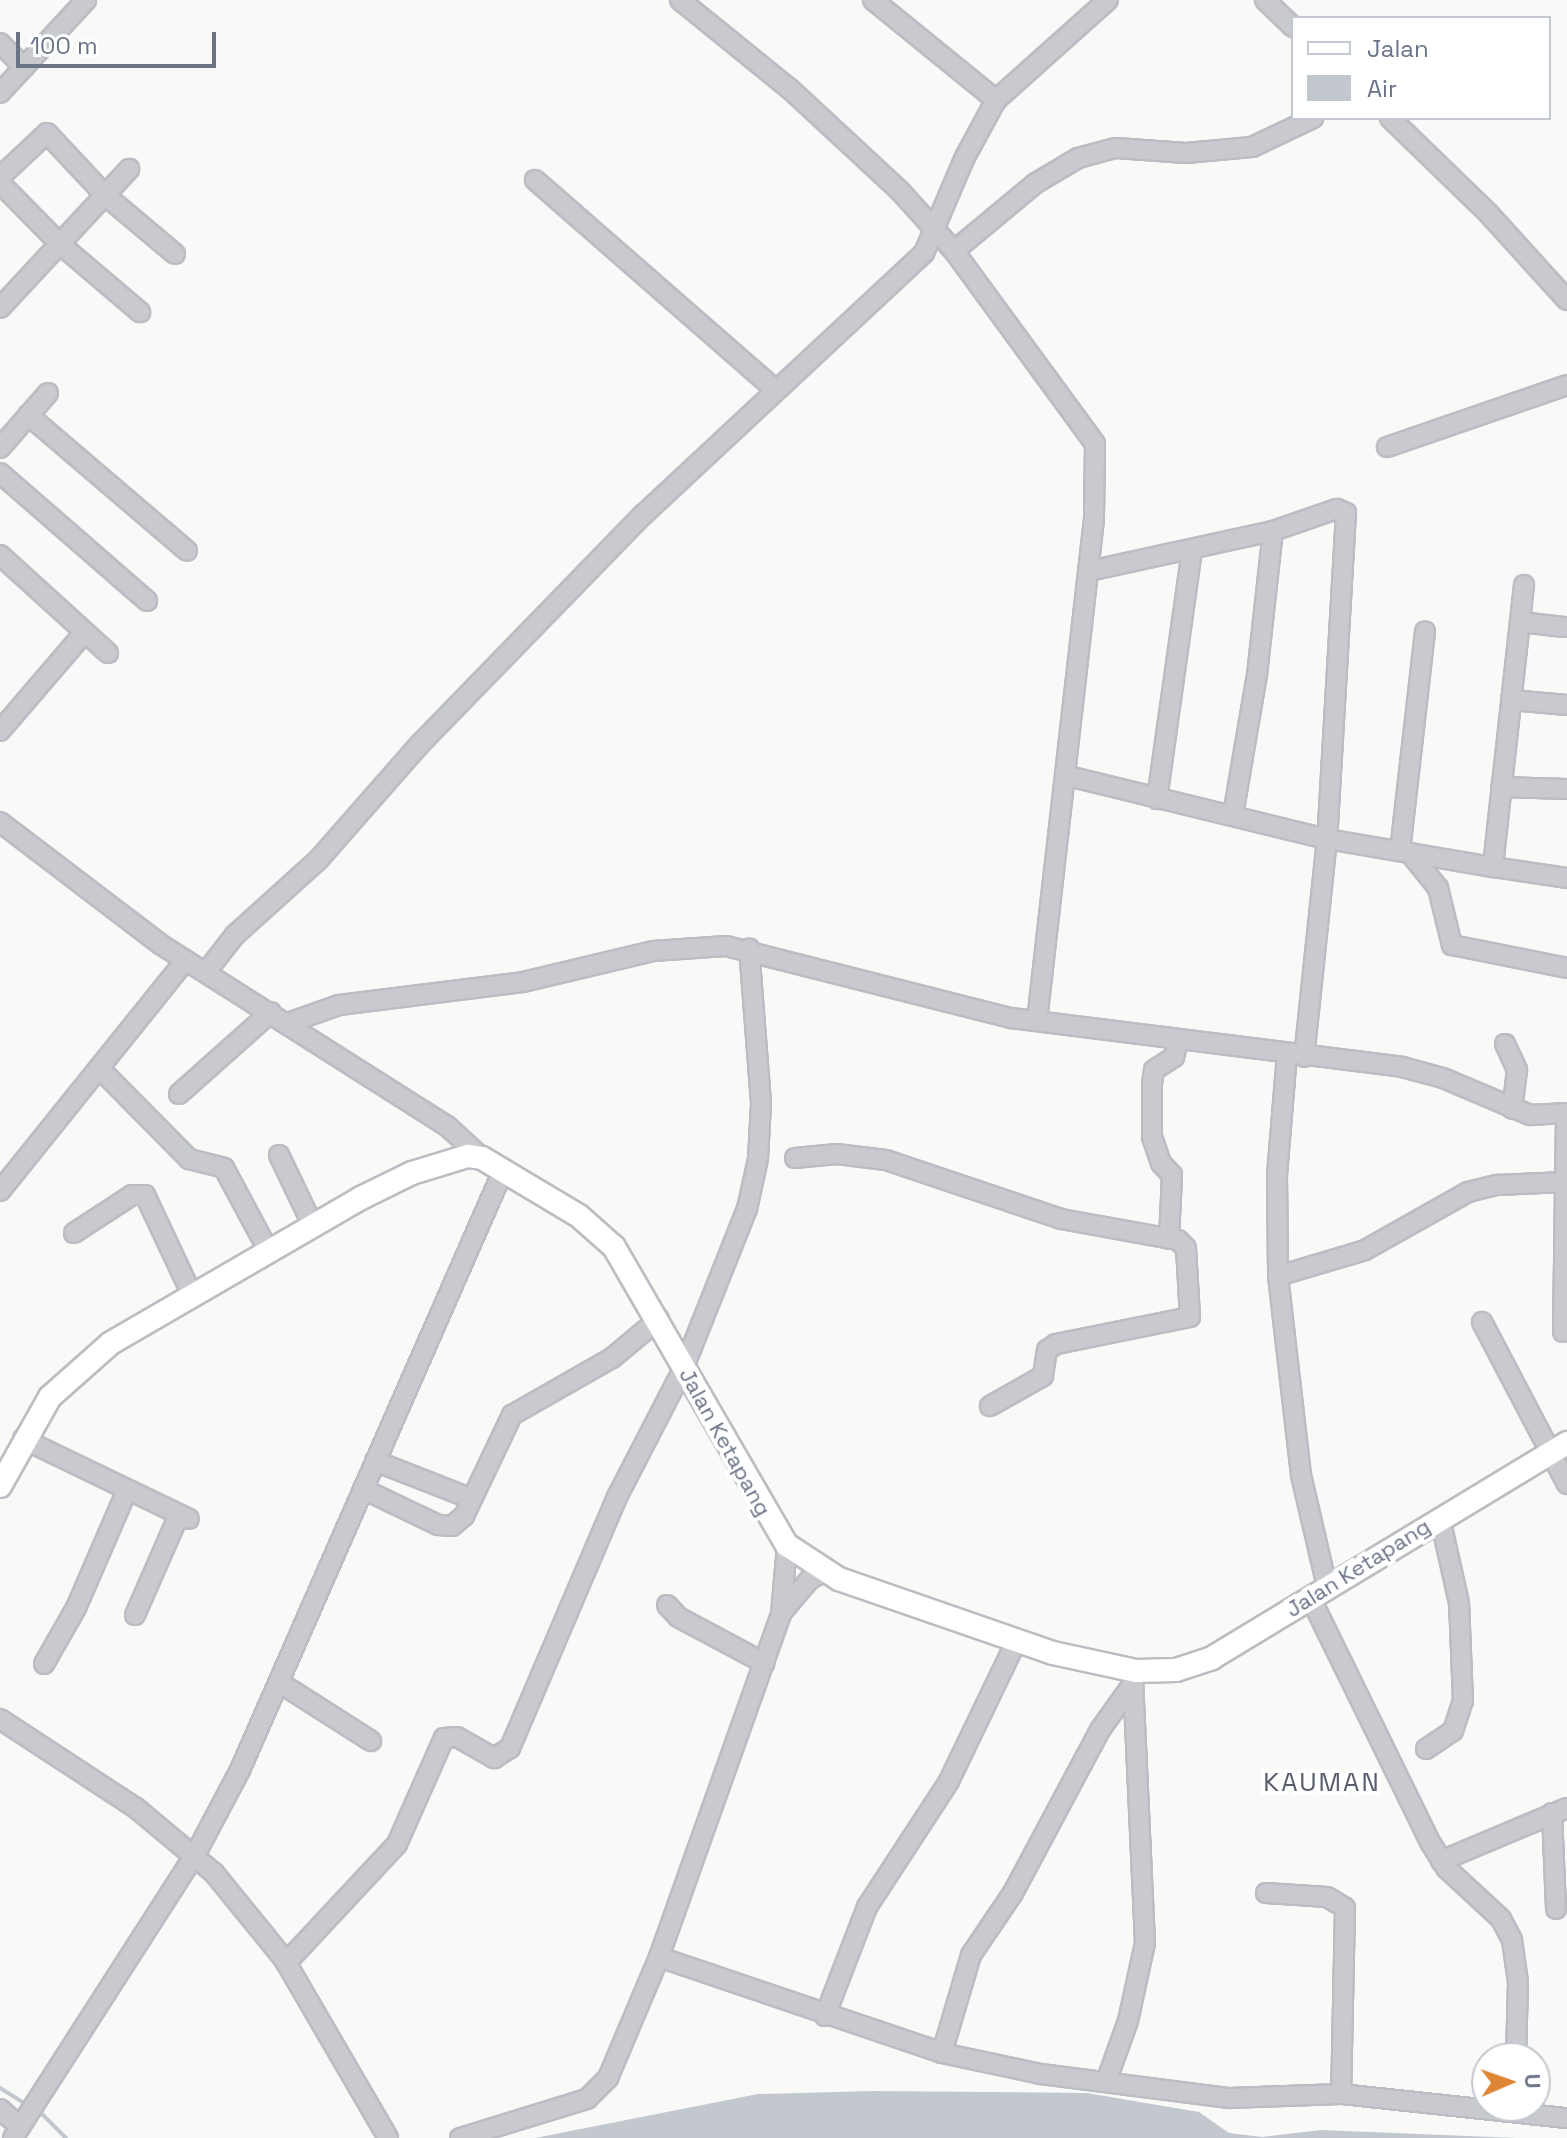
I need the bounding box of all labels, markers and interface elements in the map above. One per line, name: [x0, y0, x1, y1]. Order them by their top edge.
scale bar: [20, 16, 220, 66]
legend: [1291, 16, 1551, 120]
text: 100 m: [30, 30, 98, 61]
text: Jalan: [1367, 33, 1429, 64]
text: Air: [1367, 73, 1397, 104]
street label: Jalan Ketapang: [673, 1363, 777, 1521]
street label: Jalan Ketapang: [1281, 1513, 1435, 1623]
district label: KAUMAN: [1263, 1767, 1381, 1799]
north arrow: [1471, 2042, 1551, 2122]
text: U: [1519, 2073, 1547, 2089]

